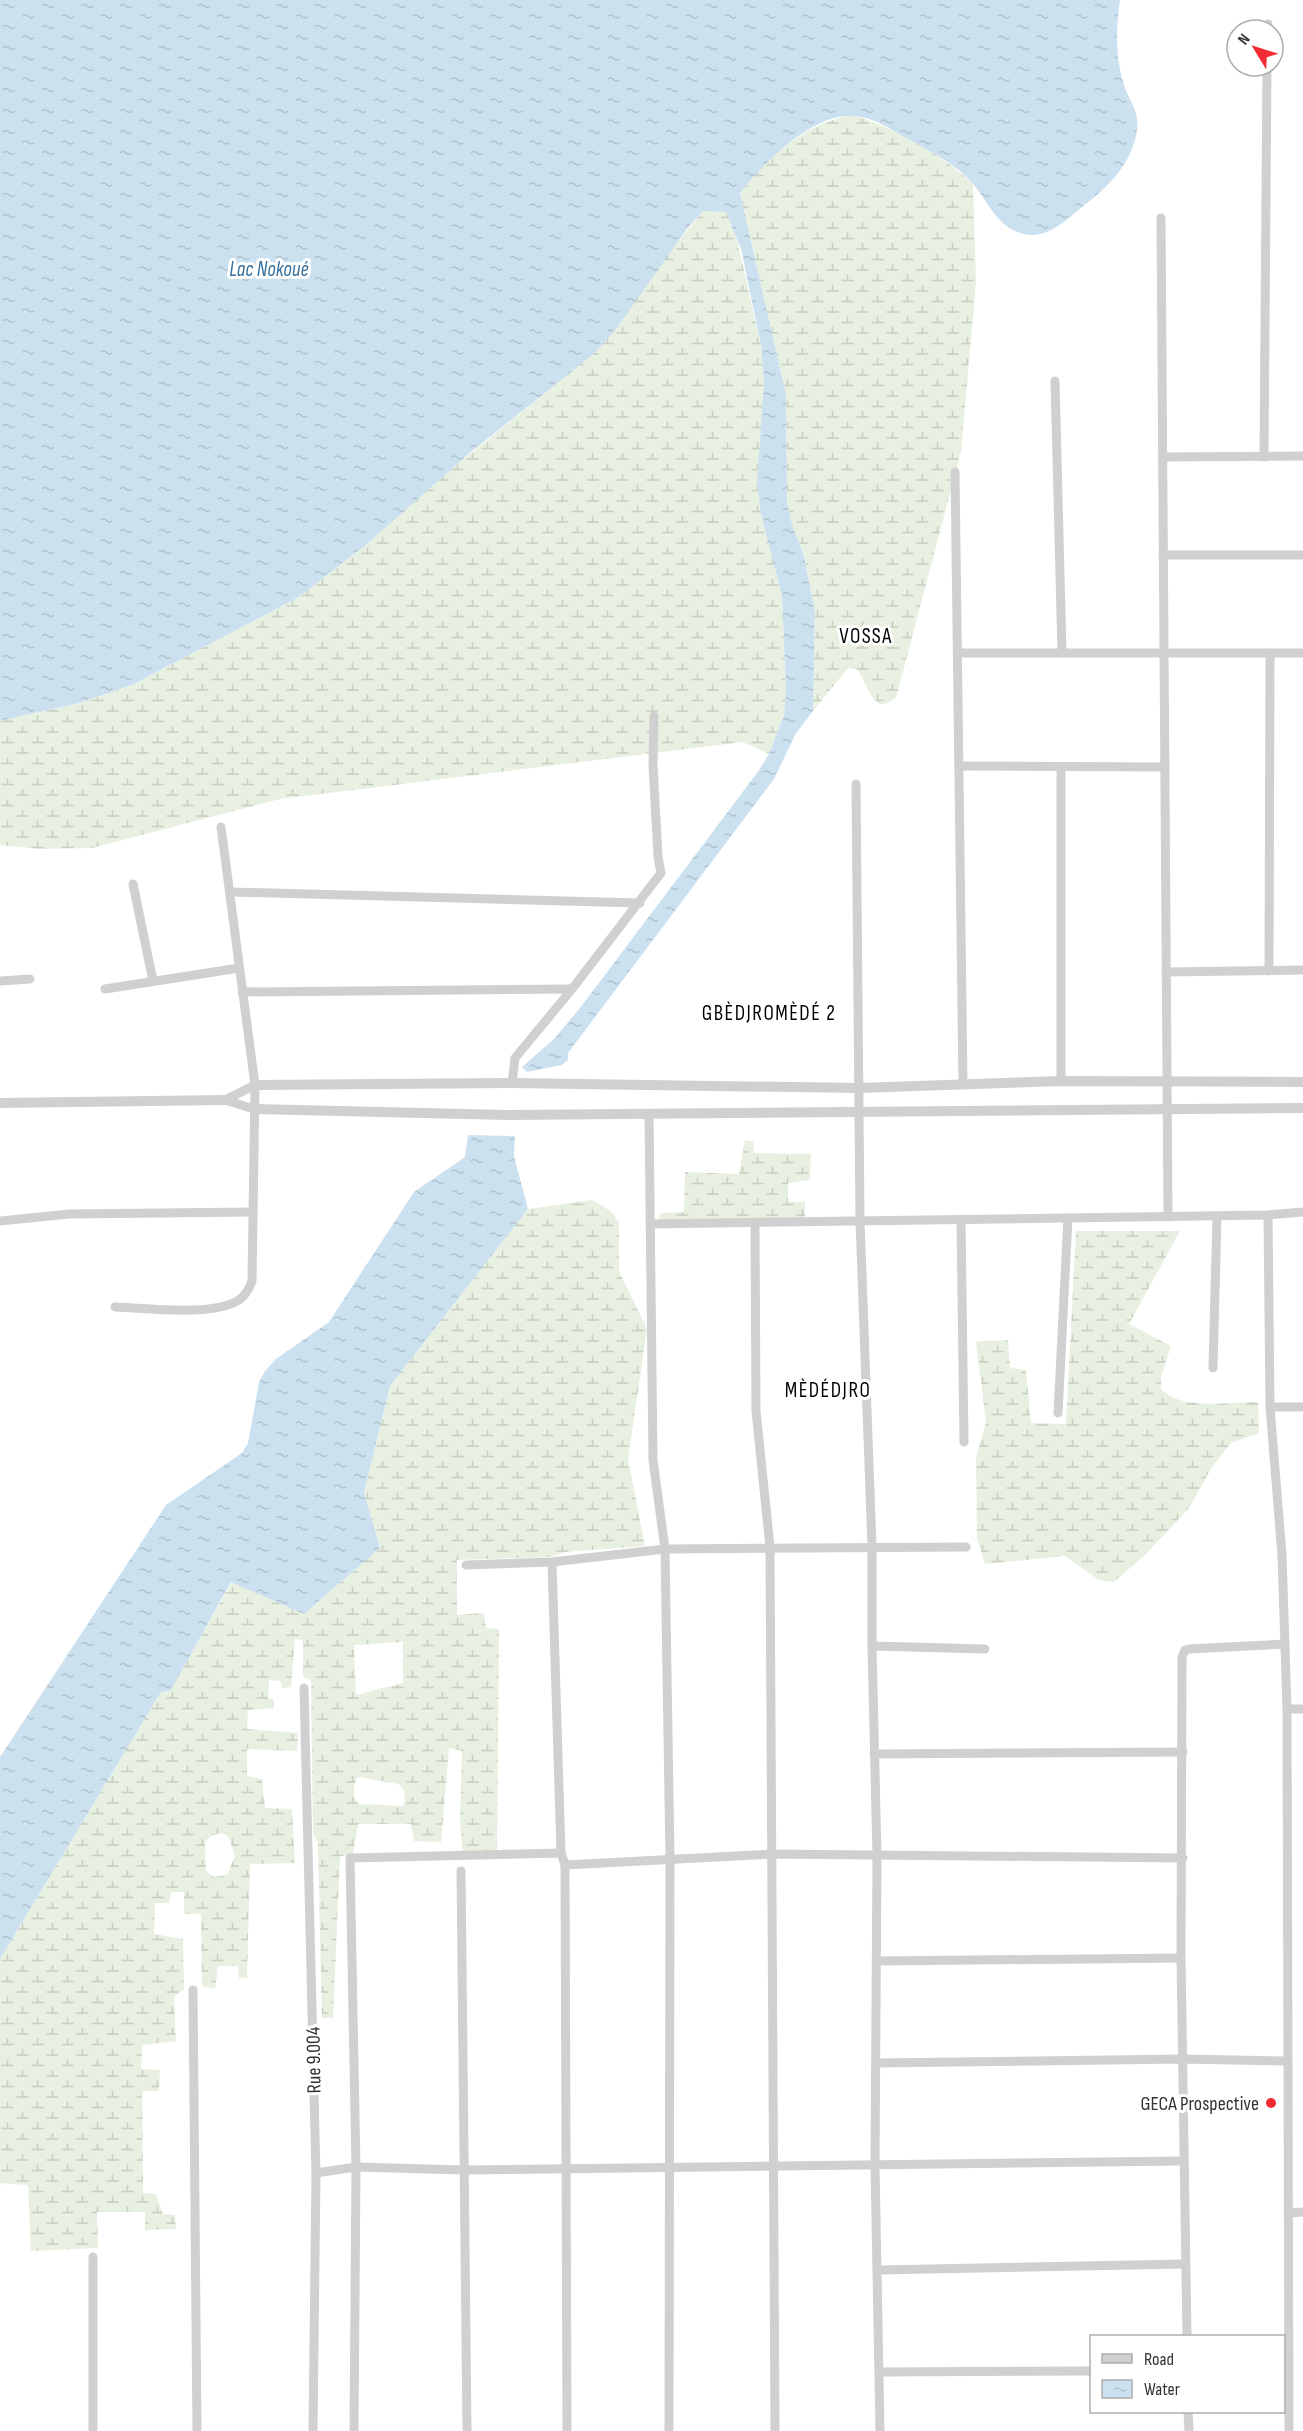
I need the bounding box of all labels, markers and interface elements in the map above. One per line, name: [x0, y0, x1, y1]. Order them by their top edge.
north arrow: [1225, 18, 1285, 78]
text: N: [1234, 30, 1254, 49]
water label: Lac Nokoué: [229, 257, 309, 282]
district label: VOSSA: [839, 624, 893, 649]
district label: GBÈDJROMÈDÉ 2: [702, 1001, 836, 1026]
district label: MÈDÉDJRO: [785, 1378, 871, 1403]
street label: Rue 9.004: [301, 2026, 327, 2093]
place label: GECA Prospective: [1141, 2092, 1259, 2116]
marker: GECA Prospective: [1264, 2096, 1278, 2110]
legend: [1090, 2335, 1285, 2413]
text: Road: [1144, 2349, 1174, 2370]
text: Water: [1144, 2379, 1180, 2400]

